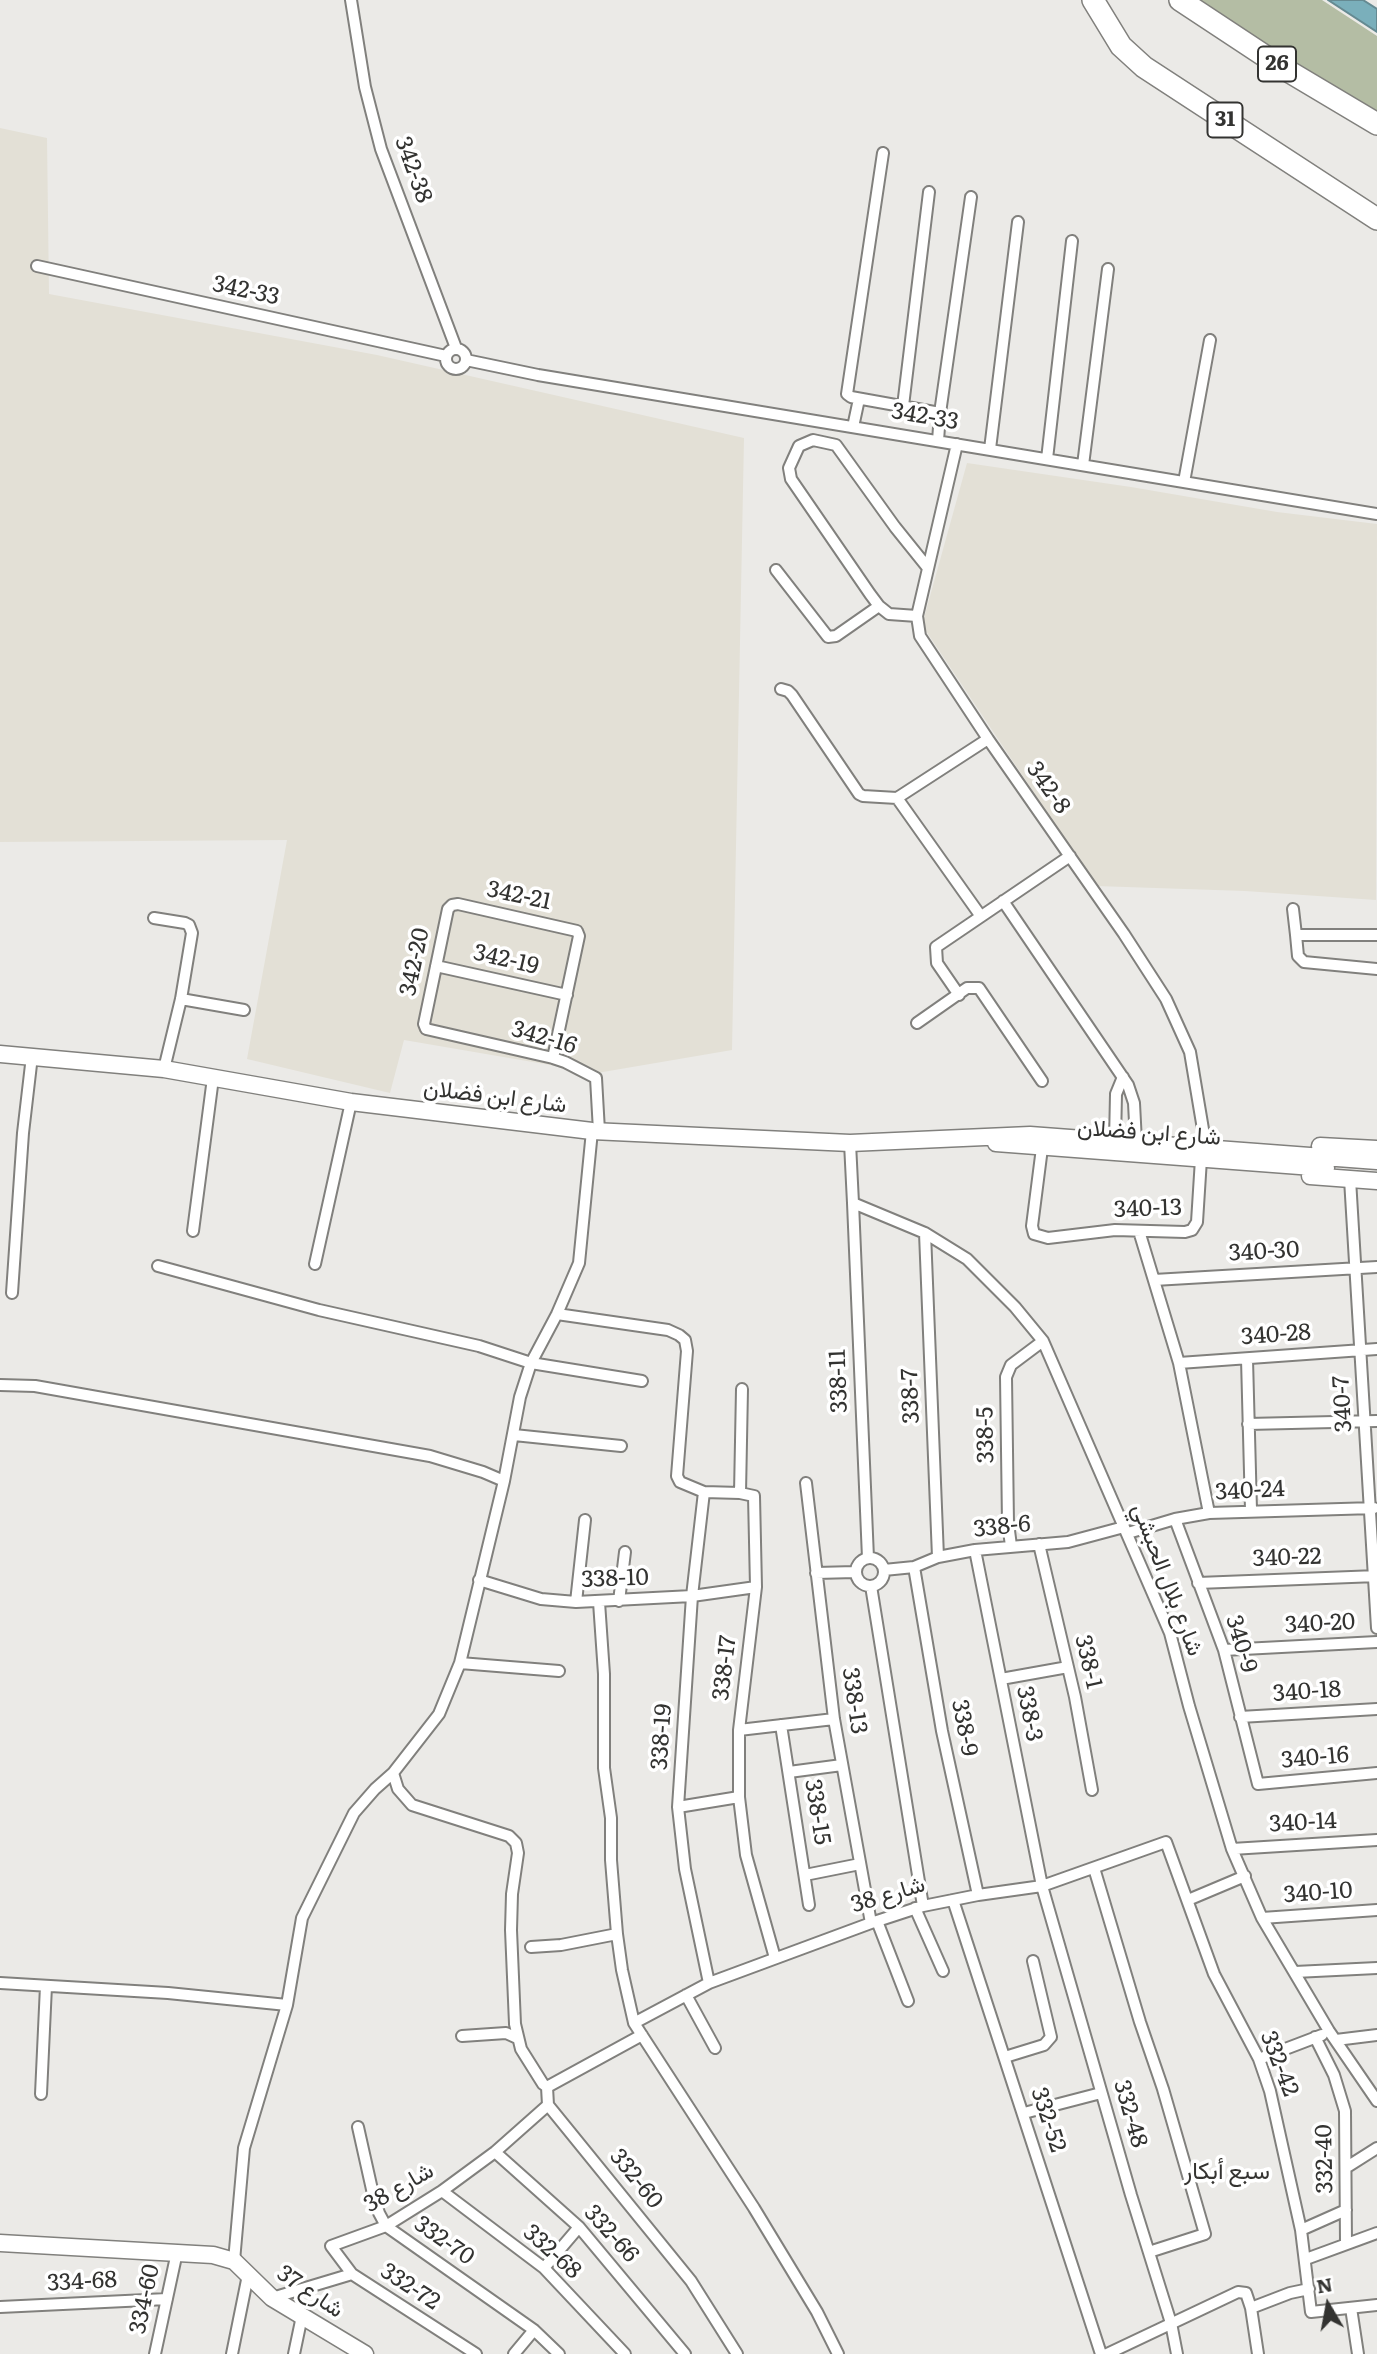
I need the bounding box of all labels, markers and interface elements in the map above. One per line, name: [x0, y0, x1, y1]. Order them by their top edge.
road number: 26: [1258, 46, 1296, 82]
road number: 31: [1208, 102, 1242, 138]
street label: 342-38: [388, 133, 438, 207]
street label: 342-33: [210, 270, 282, 312]
street label: 342-33: [889, 398, 961, 436]
street label: 342-8: [1020, 757, 1076, 819]
street label: 342-21: [484, 876, 554, 916]
street label: 342-20: [394, 925, 436, 999]
street label: 342-19: [471, 939, 541, 981]
street label: 342-16: [508, 1016, 580, 1060]
street label: شارع ابن فضلان: [422, 1075, 568, 1119]
street label: شارع ابن فضلان: [1076, 1114, 1222, 1152]
street label: 340-13: [1113, 1194, 1183, 1224]
street label: 340-30: [1228, 1236, 1300, 1268]
street label: 340-28: [1240, 1319, 1312, 1351]
street label: 338-11: [824, 1349, 854, 1413]
street label: 338-7: [896, 1368, 926, 1424]
street label: 340-7: [1328, 1375, 1358, 1433]
street label: 338-5: [972, 1406, 1000, 1464]
street label: 340-24: [1214, 1475, 1286, 1507]
street label: شارع بلال الحبشي: [1125, 1500, 1209, 1660]
street label: 338-6: [972, 1510, 1032, 1544]
street label: 340-22: [1252, 1543, 1322, 1573]
street label: 338-10: [581, 1564, 649, 1594]
street label: 340-20: [1284, 1608, 1356, 1640]
street label: 340-9: [1219, 1612, 1263, 1676]
street label: 338-1: [1068, 1632, 1108, 1692]
street label: 338-17: [707, 1634, 743, 1702]
street label: 338-13: [836, 1666, 872, 1736]
street label: 340-18: [1272, 1676, 1342, 1708]
street label: 338-3: [1010, 1684, 1048, 1744]
street label: 338-9: [945, 1697, 983, 1759]
street label: 338-19: [646, 1703, 678, 1771]
street label: 340-16: [1280, 1741, 1350, 1775]
street label: 338-15: [798, 1777, 836, 1847]
street label: 340-14: [1269, 1807, 1337, 1839]
street label: شارع 38: [848, 1871, 928, 1919]
street label: 340-10: [1283, 1877, 1353, 1909]
street label: 332-42: [1254, 2027, 1304, 2101]
street label: 332-48: [1107, 2077, 1153, 2151]
street label: 332-52: [1025, 2084, 1071, 2156]
street label: 332-40: [1311, 2124, 1339, 2194]
street label: 332-60: [604, 2144, 668, 2214]
street label: شارع 38: [359, 2157, 439, 2219]
district label: سبع أبكار: [1184, 2158, 1270, 2186]
street label: 332-66: [578, 2199, 644, 2269]
street label: 332-70: [409, 2211, 479, 2271]
street label: 332-68: [517, 2219, 587, 2285]
street label: 332-72: [375, 2258, 445, 2316]
street label: شارع 37: [271, 2260, 349, 2324]
street label: 334-60: [124, 2262, 166, 2336]
street label: 334-68: [46, 2266, 118, 2298]
text: N: [1314, 2269, 1335, 2299]
north arrow: [1293, 2270, 1363, 2340]

